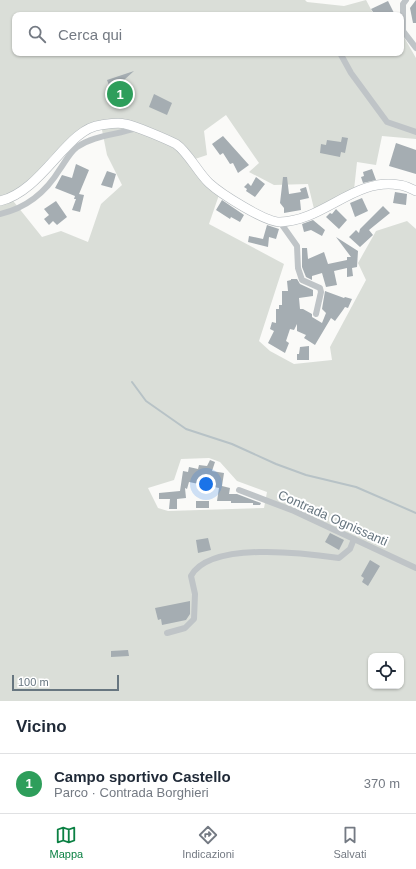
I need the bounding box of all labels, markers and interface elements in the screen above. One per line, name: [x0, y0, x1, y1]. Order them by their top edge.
search box: [12, 12, 404, 56]
icon: search: [26, 23, 48, 45]
text: Cerca qui: [58, 26, 122, 43]
pin: 1: [107, 79, 133, 109]
your location: [196, 474, 216, 494]
street label: Contrada Ognissanti: [276, 487, 390, 549]
map controls: [368, 653, 404, 689]
button: locate: [368, 653, 404, 689]
scale bar: [12, 673, 119, 692]
text: 100 m: [18, 676, 49, 688]
text: Vicino: [16, 717, 67, 736]
text: Campo sportivo Castello: [54, 768, 231, 785]
text: 1: [25, 776, 33, 791]
text: 370 m: [364, 776, 400, 791]
text: Parco · Contrada Borghieri: [54, 785, 209, 800]
tab: Mappa: [50, 824, 83, 860]
tab: Indicazioni: [182, 824, 234, 860]
tab: Salvati: [333, 824, 366, 860]

